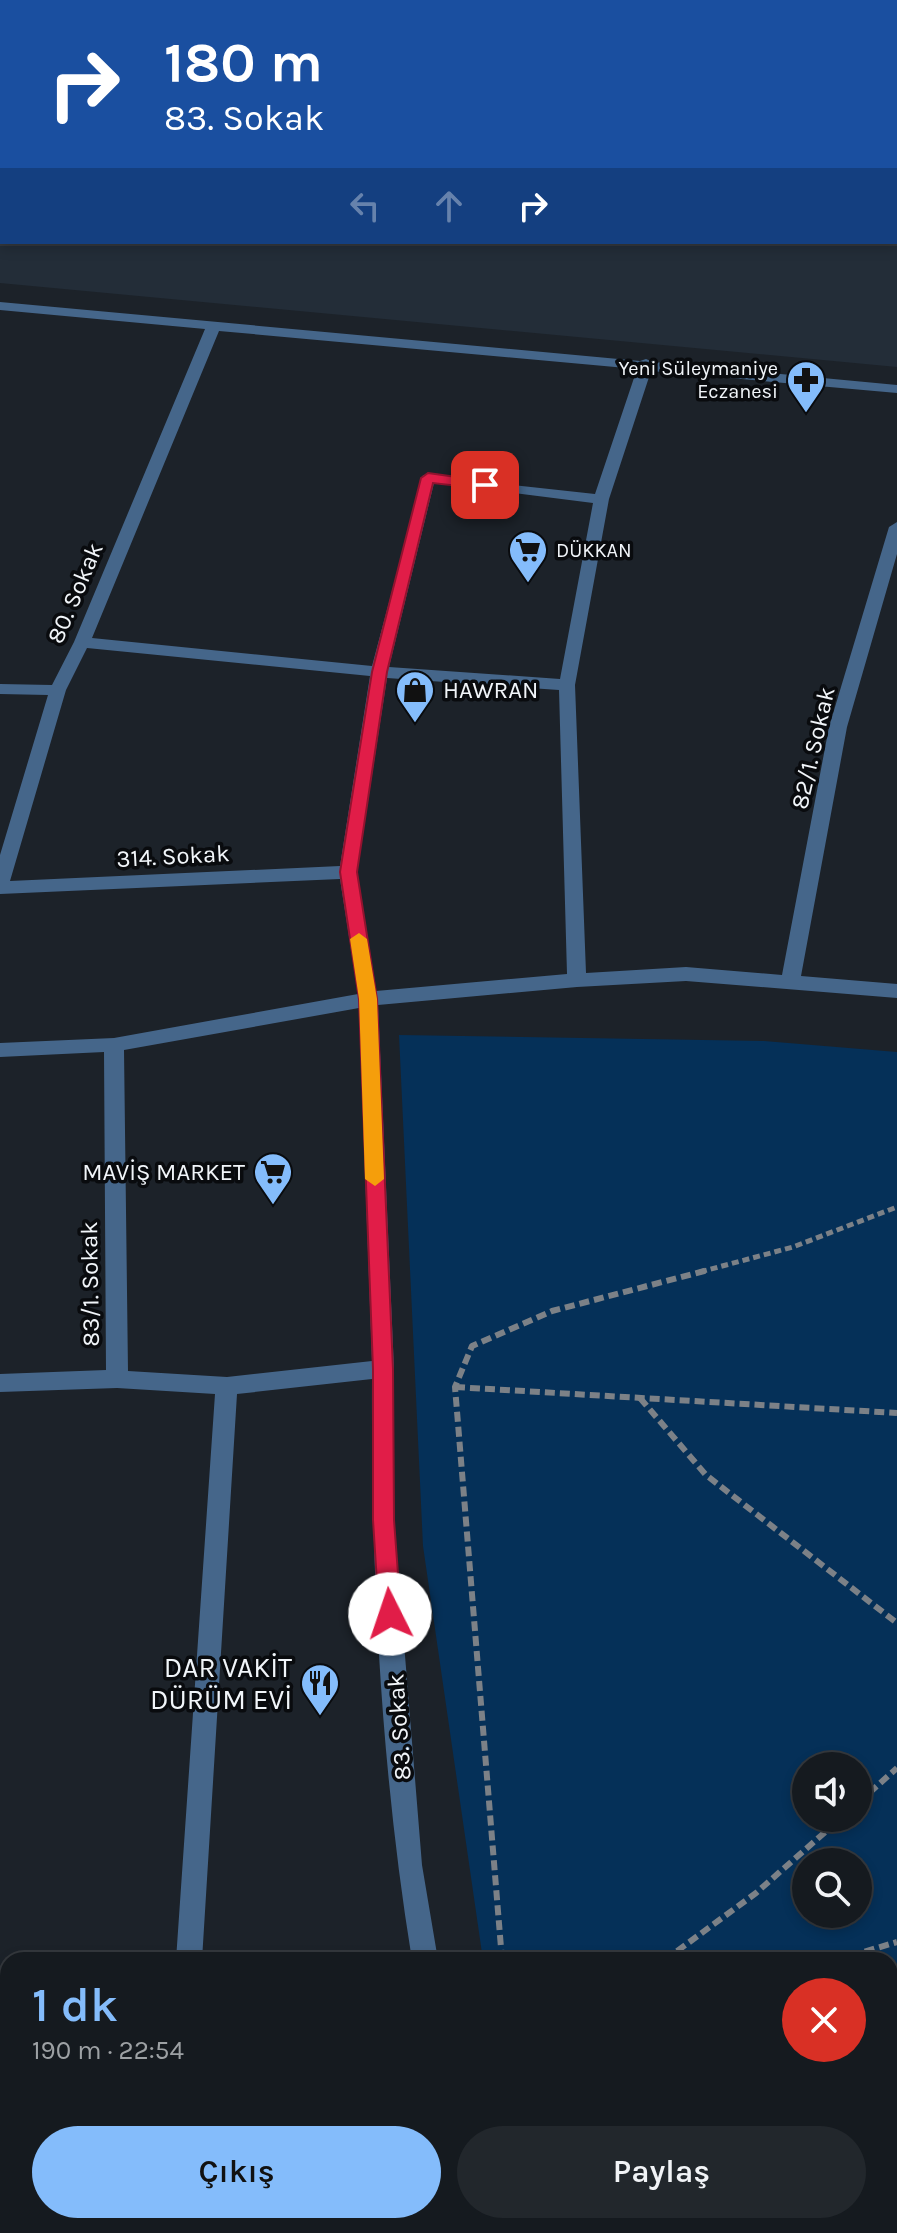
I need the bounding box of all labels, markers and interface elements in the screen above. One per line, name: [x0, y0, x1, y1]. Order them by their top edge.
text: 180 m: [164, 30, 323, 95]
icon: right: [32, 32, 136, 136]
text: 83. Sokak: [164, 97, 324, 139]
icon: left: [343, 184, 387, 228]
icon: ahead: [427, 184, 471, 228]
icon: right: [511, 184, 555, 228]
place label: Yeni Süleymaniye Eczanesi: [619, 357, 778, 403]
pharmacy icon: Yeni Süleymaniye Eczanesi: [785, 359, 827, 414]
pin: [451, 451, 519, 519]
icon: arrive: [463, 463, 507, 507]
supermarket icon: DÜKKAN: [507, 529, 549, 584]
street label: 80. Sokak: [41, 538, 109, 648]
place label: DÜKKAN: [556, 539, 632, 562]
shop icon: HAWRAN: [394, 669, 436, 724]
place label: HAWRAN: [443, 676, 539, 704]
street label: 82/1. Sokak: [785, 684, 841, 812]
street label: 314. Sokak: [116, 839, 230, 873]
supermarket icon: MAVİŞ MARKET: [252, 1151, 294, 1206]
place label: MAVİŞ MARKET: [82, 1158, 245, 1186]
street label: 83/1. Sokak: [75, 1221, 105, 1347]
position arrow: [348, 1572, 432, 1656]
place label: DAR VAKİT DÜRÜM EVİ: [150, 1651, 292, 1716]
restaurant icon: DAR VAKİT DÜRÜM EVİ: [299, 1662, 341, 1717]
street label: 83. Sokak: [381, 1673, 417, 1781]
map controls: [792, 1752, 872, 1928]
button: sound: [792, 1752, 872, 1832]
button: search: [792, 1848, 872, 1928]
text: 1 dk: [32, 1977, 118, 2033]
button: close: [782, 1978, 866, 2062]
text: 190 m · 22:54: [32, 2035, 184, 2066]
button: Çıkış: [32, 2126, 441, 2218]
button: Paylaş: [457, 2126, 866, 2218]

